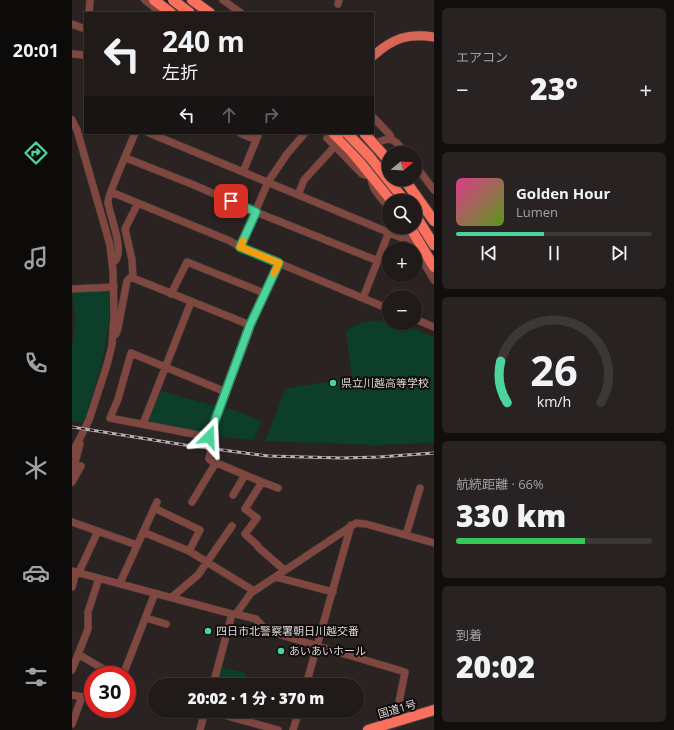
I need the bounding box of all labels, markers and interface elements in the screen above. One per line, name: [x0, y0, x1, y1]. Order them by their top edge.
text: 240 m: [162, 22, 245, 60]
icon: left: [96, 28, 148, 80]
text: 20:01: [13, 38, 59, 62]
text: エアコン: [456, 48, 508, 66]
text: 左折: [162, 60, 198, 84]
text: 23°: [530, 68, 578, 109]
text: −: [456, 74, 469, 104]
text: +: [639, 74, 652, 104]
icon: left: [176, 104, 198, 126]
icon: ahead: [218, 104, 240, 126]
icon: right: [260, 104, 282, 126]
icon: directions: [22, 139, 50, 167]
north arrow: [382, 146, 422, 186]
map controls: [382, 146, 422, 330]
text: Golden Hour: [516, 183, 610, 203]
pin: [214, 184, 248, 218]
icon: arrive: [220, 190, 242, 212]
button: search: [382, 194, 422, 234]
text: Lumen: [516, 203, 558, 221]
button: +: [382, 242, 422, 282]
icon: previous: [478, 242, 500, 264]
icon: pause: [543, 242, 565, 264]
icon: next: [608, 242, 630, 264]
icon: music: [22, 244, 50, 272]
button: −: [382, 290, 422, 330]
text: 26: [530, 342, 578, 398]
icon: phone: [22, 349, 50, 377]
place label: 県立川越高等学校: [341, 375, 429, 390]
marker: 県立川越高等学校: [328, 378, 338, 388]
text: km/h: [537, 392, 571, 411]
position arrow: [188, 416, 230, 458]
icon: climate: [22, 454, 50, 482]
text: 航続距離 · 66%: [456, 475, 544, 493]
text: 330 km: [456, 495, 566, 536]
icon: car: [22, 559, 50, 587]
place label: 四日市北警察署朝日川越交番: [216, 623, 359, 638]
marker: 四日市北警察署朝日川越交番: [203, 626, 213, 636]
text: 到着: [456, 626, 482, 644]
place label: あいあいホール: [289, 643, 366, 658]
marker: あいあいホール: [276, 646, 286, 656]
text: 20:02: [456, 646, 535, 687]
icon: filters: [22, 663, 50, 691]
speed limit sign: 30: [84, 666, 136, 718]
text: 20:02 · 1 分 · 370 m: [188, 688, 324, 708]
street label: 国道1号: [376, 696, 418, 721]

